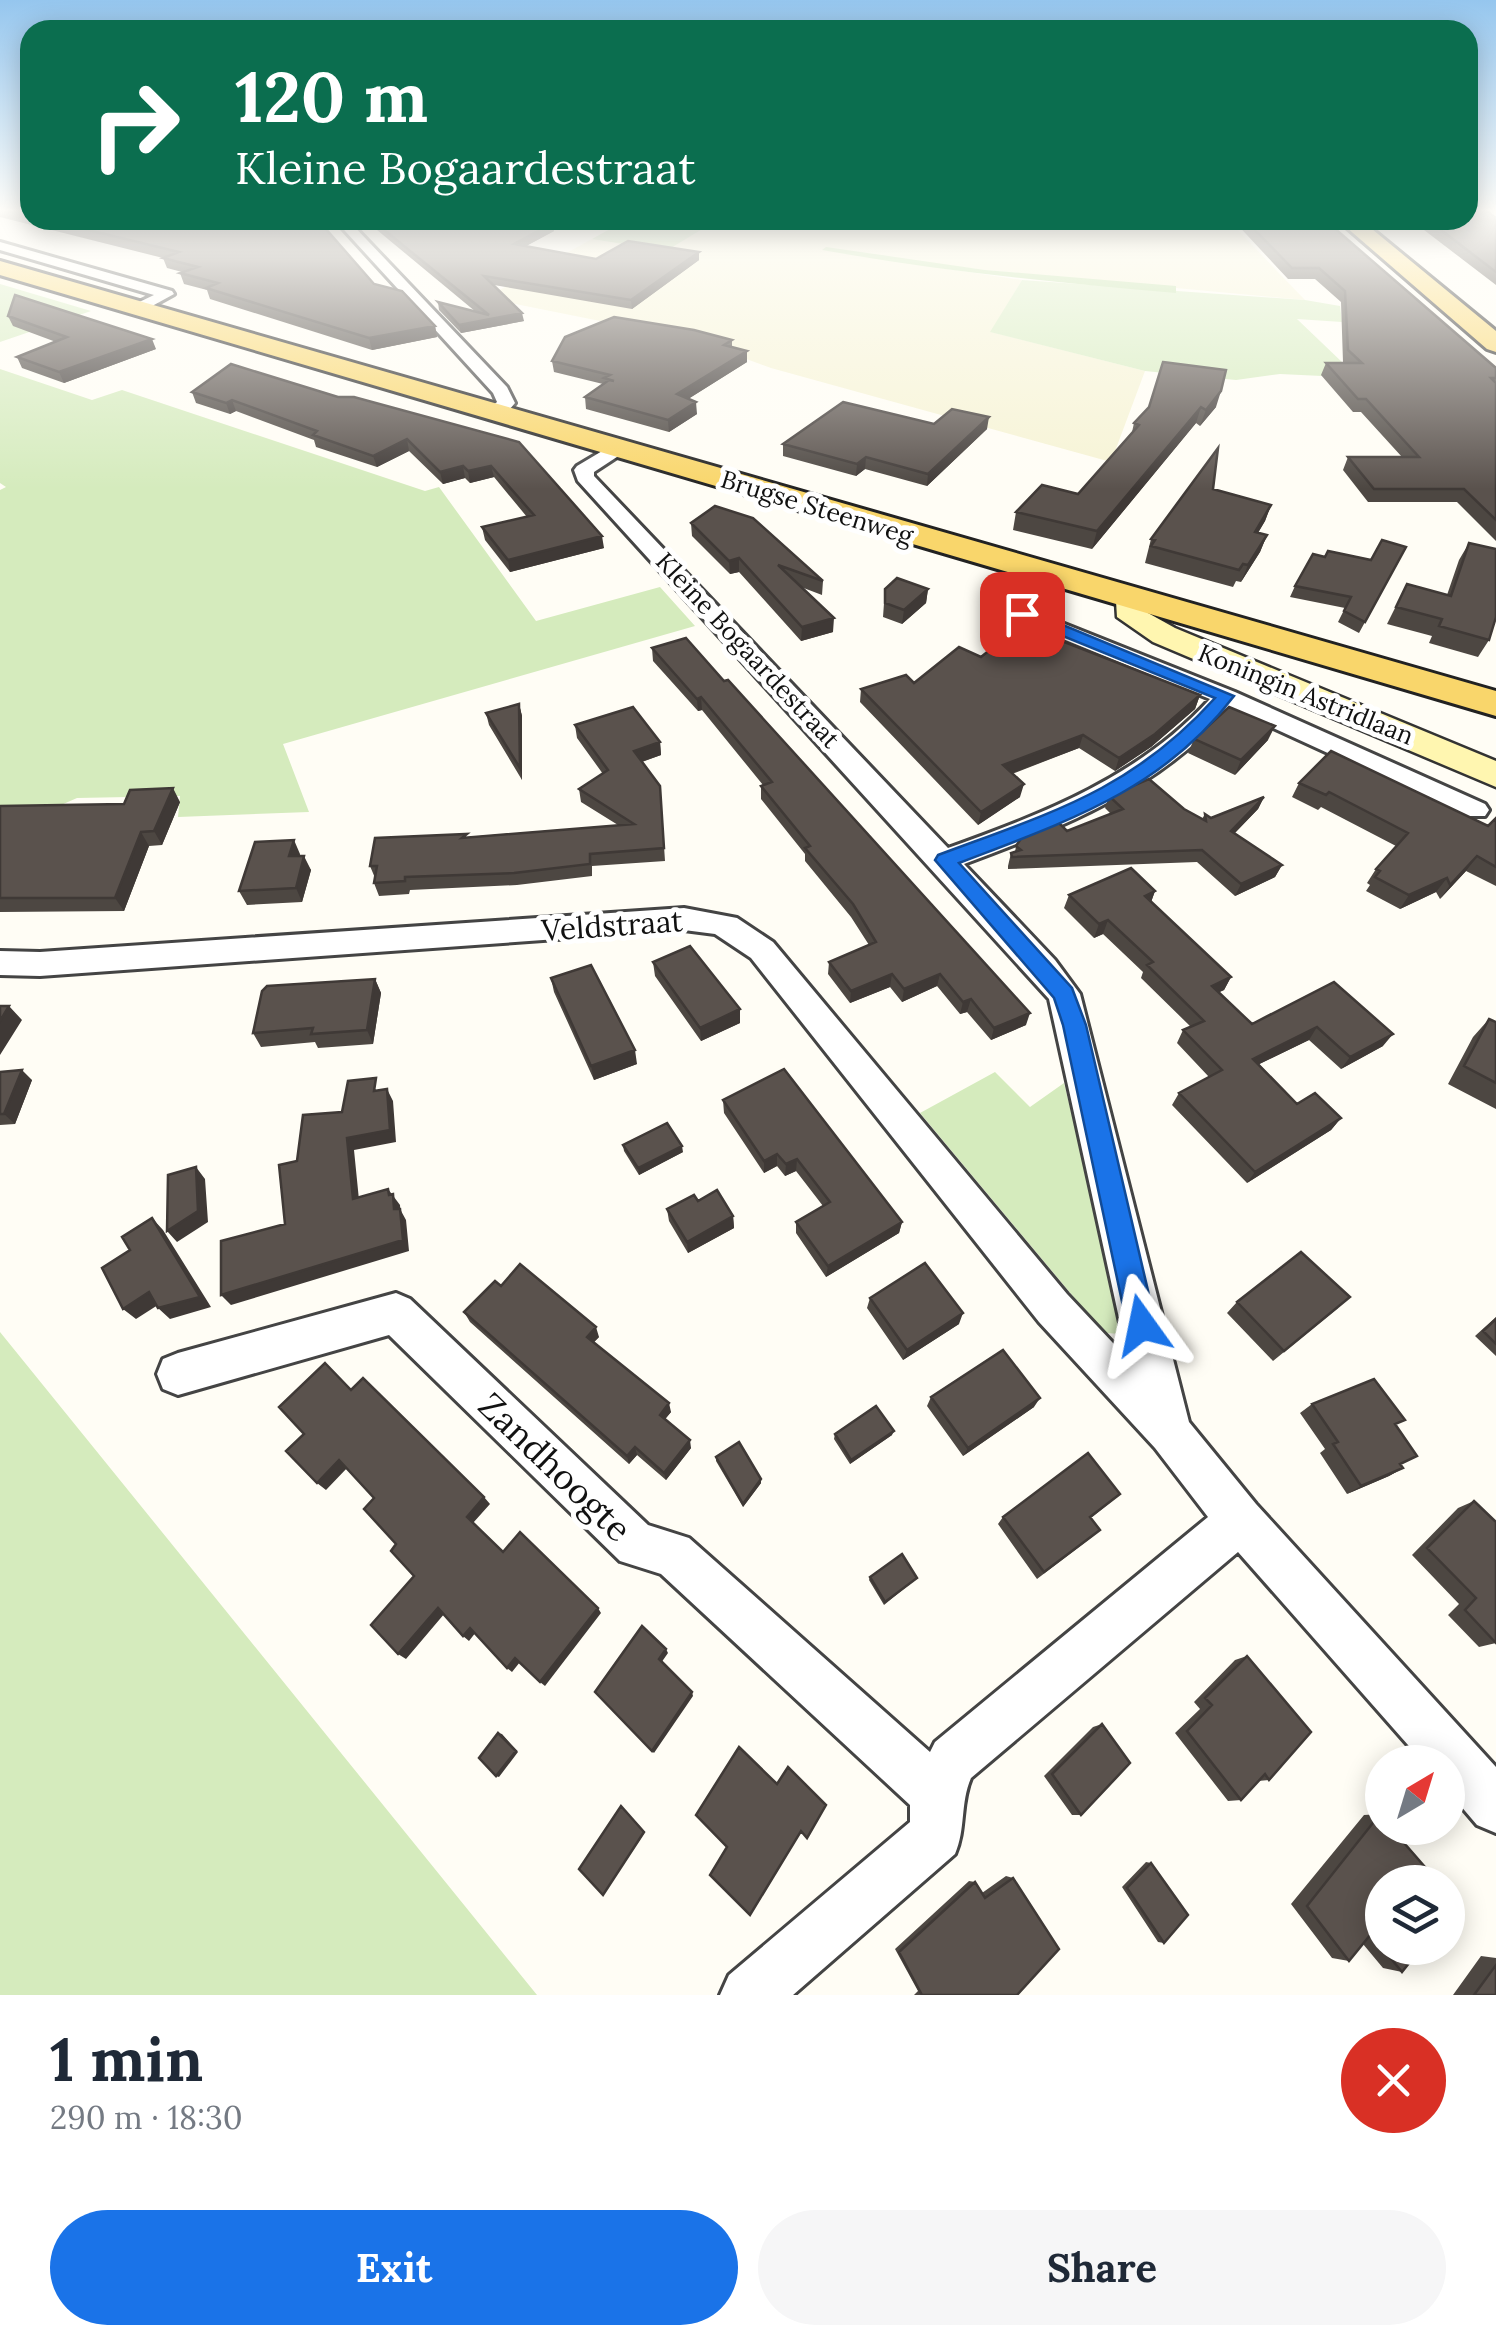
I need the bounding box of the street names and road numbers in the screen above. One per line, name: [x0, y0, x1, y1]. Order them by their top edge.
street label: Brugse Steenweg: [717, 463, 918, 552]
street label: Kleine Bogaardestraat: [649, 546, 847, 755]
street label: Koningin Astridlaan: [1194, 636, 1418, 752]
street label: Veldstraat: [539, 901, 684, 949]
street label: Zandhoogte: [469, 1383, 641, 1551]

